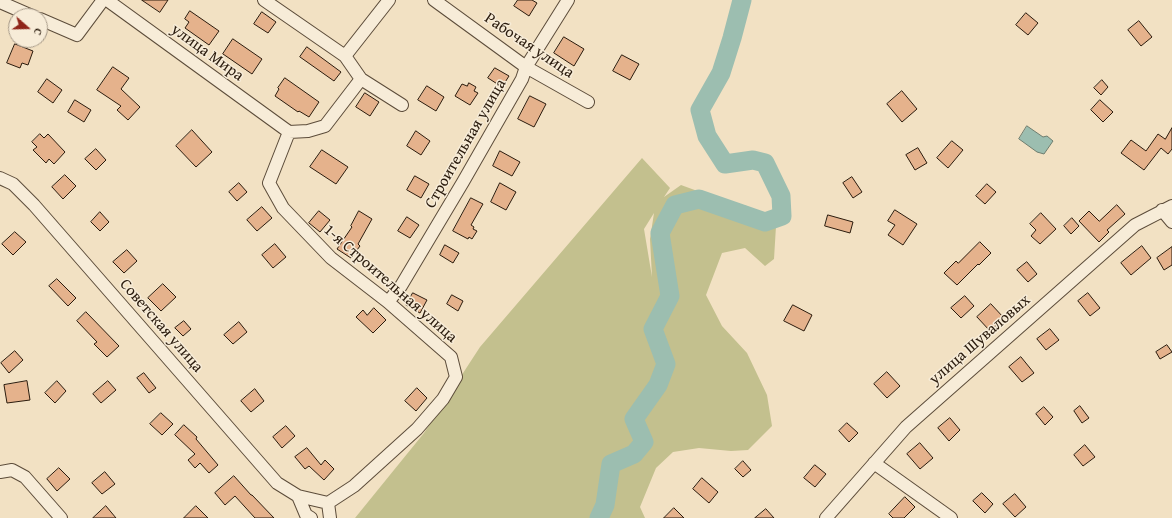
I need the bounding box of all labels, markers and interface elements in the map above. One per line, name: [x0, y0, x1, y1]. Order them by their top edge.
north arrow: [8, 8, 48, 48]
street label: Рабочая улица: [481, 9, 577, 83]
street label: улица Мира: [167, 20, 247, 86]
text: С: [30, 26, 47, 37]
street label: Строительная улица: [421, 76, 511, 212]
street label: 1-я Строительная улица: [319, 221, 461, 347]
street label: Советская улица: [115, 275, 207, 377]
street label: улица Шуваловых: [925, 291, 1035, 389]

